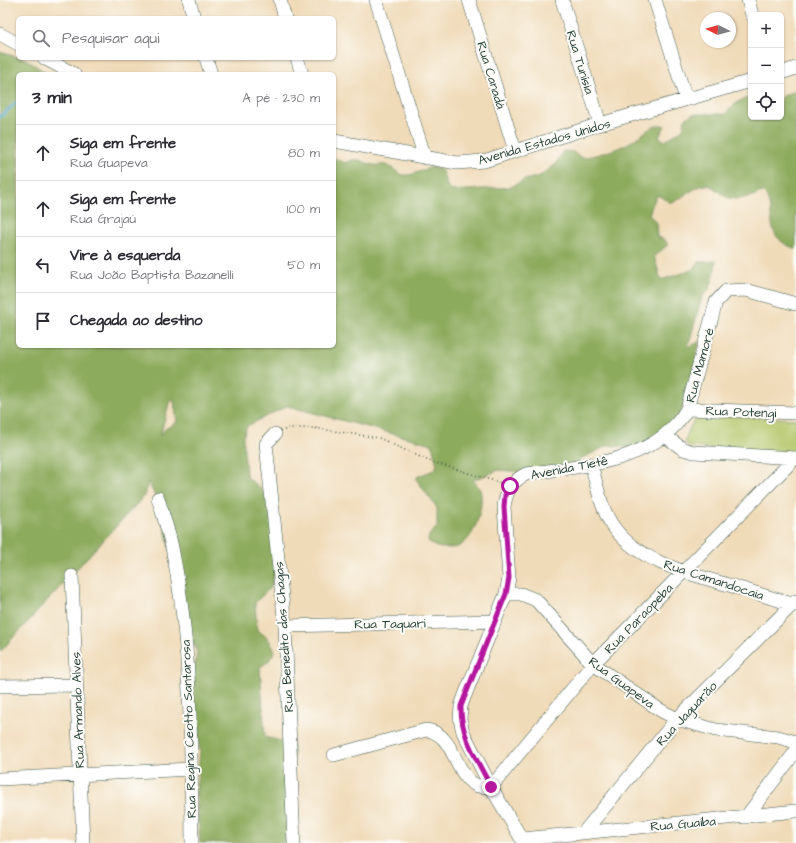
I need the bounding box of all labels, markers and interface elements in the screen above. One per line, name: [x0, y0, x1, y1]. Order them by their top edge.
north arrow: [700, 12, 736, 48]
map controls: [748, 12, 784, 120]
button: +: [748, 12, 784, 48]
search box: [16, 16, 336, 60]
icon: search: [30, 27, 52, 49]
text: Pesquisar aqui: [62, 28, 159, 49]
street label: Rua Tunísia: [562, 28, 598, 97]
street label: Rua Canadá: [472, 39, 510, 112]
button: −: [748, 48, 784, 84]
button: locate: [748, 84, 784, 120]
text: 3 min: [32, 86, 72, 110]
text: A pé · 230 m: [242, 89, 320, 107]
street label: Avenida Estados Unidos: [476, 114, 613, 170]
text: Siga em frente: [70, 133, 176, 154]
icon: ahead: [32, 142, 54, 164]
text: 80 m: [288, 144, 320, 162]
text: Rua Guapeva: [70, 154, 148, 172]
text: Siga em frente: [70, 189, 176, 210]
icon: ahead: [32, 198, 54, 220]
text: 100 m: [287, 200, 320, 218]
text: Rua Grajaú: [70, 210, 136, 228]
text: Vire à esquerda: [70, 245, 180, 266]
icon: left: [32, 254, 54, 276]
text: 50 m: [287, 256, 320, 274]
text: Rua João Baptista Bazanelli: [70, 266, 233, 284]
icon: arrive: [32, 310, 54, 332]
text: Chegada ao destino: [70, 310, 203, 331]
street label: Rua Mamoré: [681, 326, 719, 405]
street label: Rua Potengi: [705, 402, 777, 423]
street label: Avenida Tietê: [529, 452, 609, 484]
route start: [501, 477, 519, 495]
street label: Rua Camandocaia: [661, 555, 766, 605]
street label: Rua Benedito das Chagas: [270, 560, 299, 713]
street label: Rua Paraopeba: [600, 579, 677, 658]
street label: Rua Taquari: [354, 614, 426, 634]
street label: Rua Regina Ceotto Santarosa: [177, 639, 202, 818]
street label: Rua Armando Alves: [67, 651, 89, 768]
street label: Rua Guapeva: [585, 653, 658, 713]
street label: Rua Jaguarão: [652, 677, 723, 751]
route end: [482, 778, 500, 796]
street label: Rua Guaíba: [650, 812, 717, 836]

